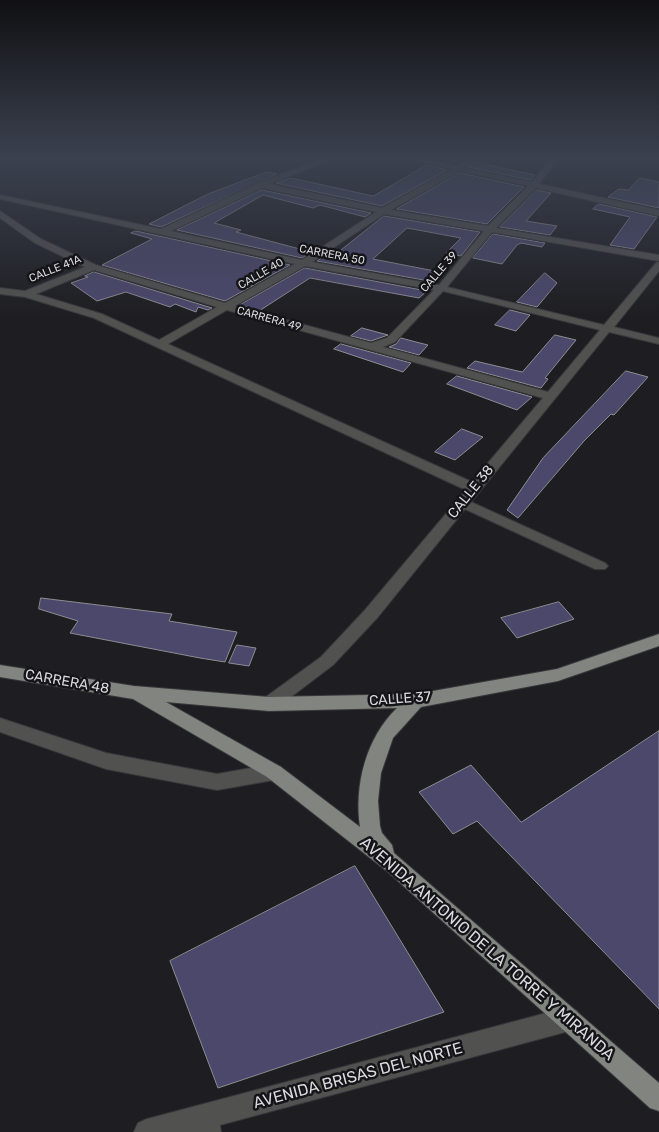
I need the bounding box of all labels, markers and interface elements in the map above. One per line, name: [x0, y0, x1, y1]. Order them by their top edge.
street label: CARRERA 50: [298, 242, 366, 268]
street label: CALLE 39: [418, 249, 460, 295]
street label: CALLE 41A: [27, 253, 83, 285]
street label: CALLE 40: [236, 256, 286, 292]
street label: CARRERA 49: [235, 304, 303, 334]
street label: CALLE 38: [444, 462, 498, 522]
street label: CARRERA 48: [24, 666, 110, 698]
street label: CALLE 37: [369, 688, 431, 710]
street label: AVENIDA ANTONIO DE LA TORRE Y MIRANDA: [356, 833, 618, 1065]
street label: AVENIDA BRISAS DEL NORTE: [251, 1039, 465, 1113]

